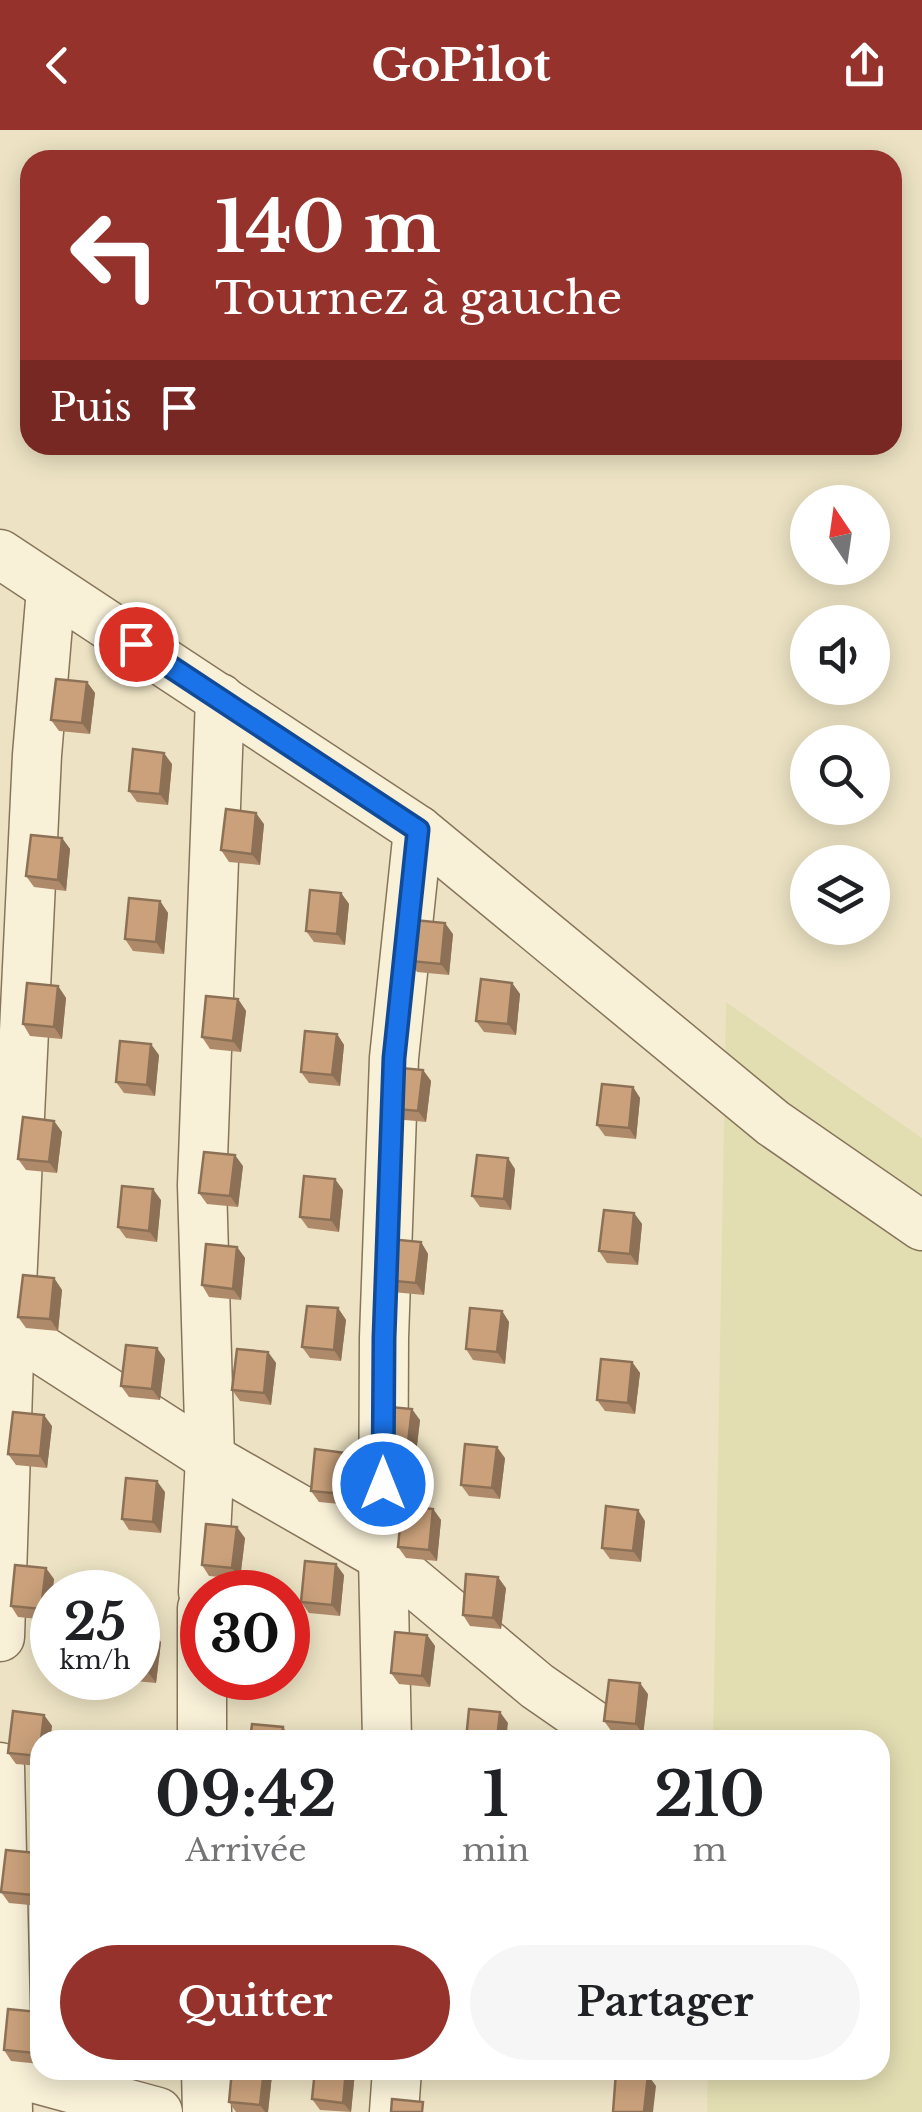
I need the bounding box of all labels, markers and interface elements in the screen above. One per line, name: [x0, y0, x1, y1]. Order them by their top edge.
text: GoPilot: [371, 37, 551, 93]
icon: back: [30, 38, 85, 93]
icon: share: [837, 38, 892, 93]
text: 140 m: [215, 184, 441, 271]
icon: left: [50, 190, 180, 320]
text: Tournez à gauche: [215, 270, 622, 326]
icon: arrive: [152, 380, 207, 435]
text: Puis: [50, 384, 132, 431]
north arrow: [790, 485, 890, 585]
map controls: [790, 485, 890, 945]
pin: [94, 602, 179, 687]
button: sound: [790, 605, 890, 705]
icon: arrive: [109, 617, 164, 672]
button: search: [790, 725, 890, 825]
button: layers: [790, 845, 890, 945]
position arrow: [331, 1432, 435, 1536]
speed limit sign: 30: [180, 1570, 310, 1700]
text: 25: [64, 1591, 126, 1654]
text: km/h: [60, 1645, 130, 1676]
text: 09:42: [155, 1758, 337, 1832]
text: 1: [482, 1758, 509, 1832]
text: 210: [654, 1758, 765, 1832]
text: Arrivée: [185, 1830, 307, 1870]
text: min: [462, 1830, 529, 1870]
text: m: [692, 1830, 727, 1870]
button: Quitter: [60, 1945, 450, 2060]
button: Partager: [470, 1945, 860, 2060]

